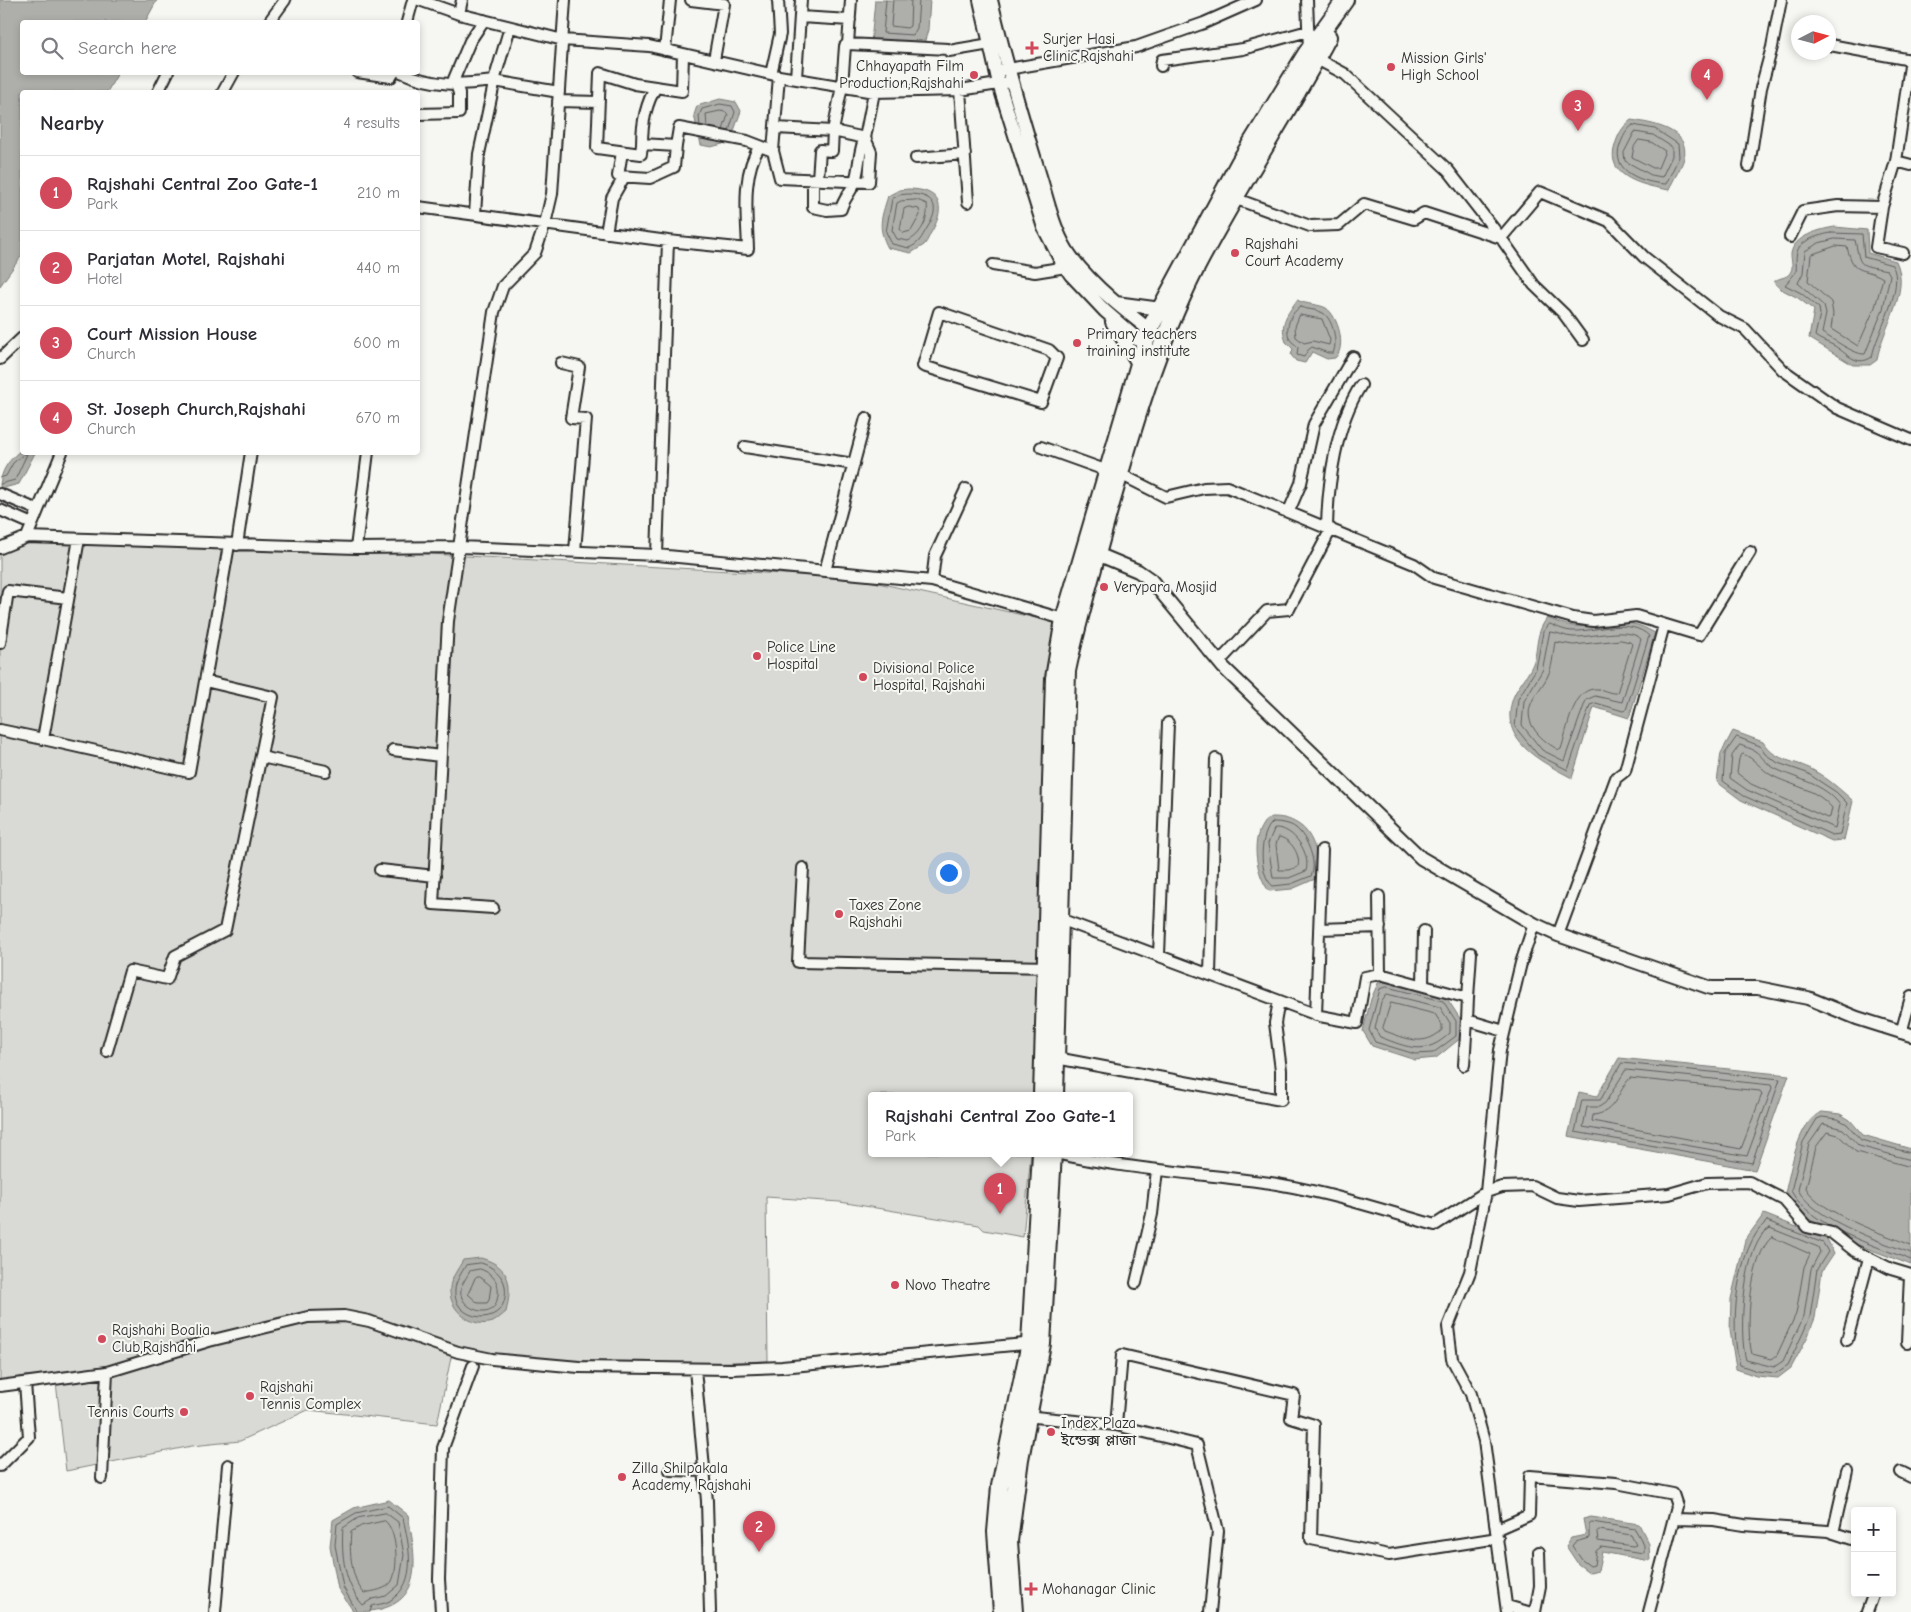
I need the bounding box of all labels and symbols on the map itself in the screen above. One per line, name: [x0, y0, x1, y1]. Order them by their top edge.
north arrow: [1791, 15, 1836, 60]
place label: Surjer Hasi Clinic,Rajshahi: [1043, 30, 1134, 65]
marker: Surjer Hasi Clinic,Rajshahi: [1025, 41, 1039, 55]
place label: Mission Girls' High School: [1401, 49, 1487, 84]
place label: Chhayapath Film Production,Rajshahi: [839, 57, 964, 92]
pin: 4: [1691, 59, 1723, 100]
marker: Mission Girls' High School: [1385, 61, 1397, 73]
marker: Chhayapath Film Production,Rajshahi: [968, 69, 980, 81]
pin: 3: [1562, 90, 1594, 131]
place label: Rajshahi Court Academy: [1245, 235, 1344, 270]
marker: Rajshahi Court Academy: [1229, 247, 1241, 259]
place label: Primary teachers training institute: [1086, 325, 1197, 360]
marker: Primary teachers training institute: [1071, 337, 1083, 349]
place label: Verypara Mosjid: [1114, 578, 1217, 596]
marker: Verypara Mosjid: [1098, 581, 1110, 593]
place label: Police Line Hospital: [767, 638, 836, 673]
marker: Police Line Hospital: [751, 650, 763, 662]
place label: Divisional Police Hospital, Rajshahi: [873, 659, 985, 694]
marker: Divisional Police Hospital, Rajshahi: [857, 671, 869, 683]
your location: [936, 860, 962, 886]
place label: Taxes Zone Rajshahi: [849, 896, 922, 931]
marker: Taxes Zone Rajshahi: [833, 908, 845, 920]
pin: 1: [984, 1173, 1016, 1214]
place label: Novo Theatre: [905, 1276, 991, 1294]
marker: Novo Theatre: [889, 1279, 901, 1291]
place label: Rajshahi Boalia Club,Rajshahi: [112, 1321, 210, 1356]
marker: Rajshahi Boalia Club,Rajshahi: [96, 1333, 108, 1345]
place label: Rajshahi Tennis Complex: [260, 1378, 362, 1413]
marker: Rajshahi Tennis Complex: [244, 1390, 256, 1402]
place label: Tennis Courts: [87, 1403, 174, 1421]
marker: Tennis Courts: [178, 1406, 190, 1418]
place label: Index Plaza ইন্ডেক্স প্লাজা: [1060, 1414, 1137, 1449]
marker: Index Plaza ইন্ডেক্স প্লাজা: [1045, 1426, 1057, 1438]
place label: Zilla Shilpakala Academy, Rajshahi: [632, 1459, 751, 1494]
marker: Zilla Shilpakala Academy, Rajshahi: [616, 1471, 628, 1483]
pin: 2: [743, 1511, 775, 1552]
place label: Mohanagar Clinic: [1042, 1580, 1156, 1598]
marker: Mohanagar Clinic: [1024, 1582, 1038, 1596]

